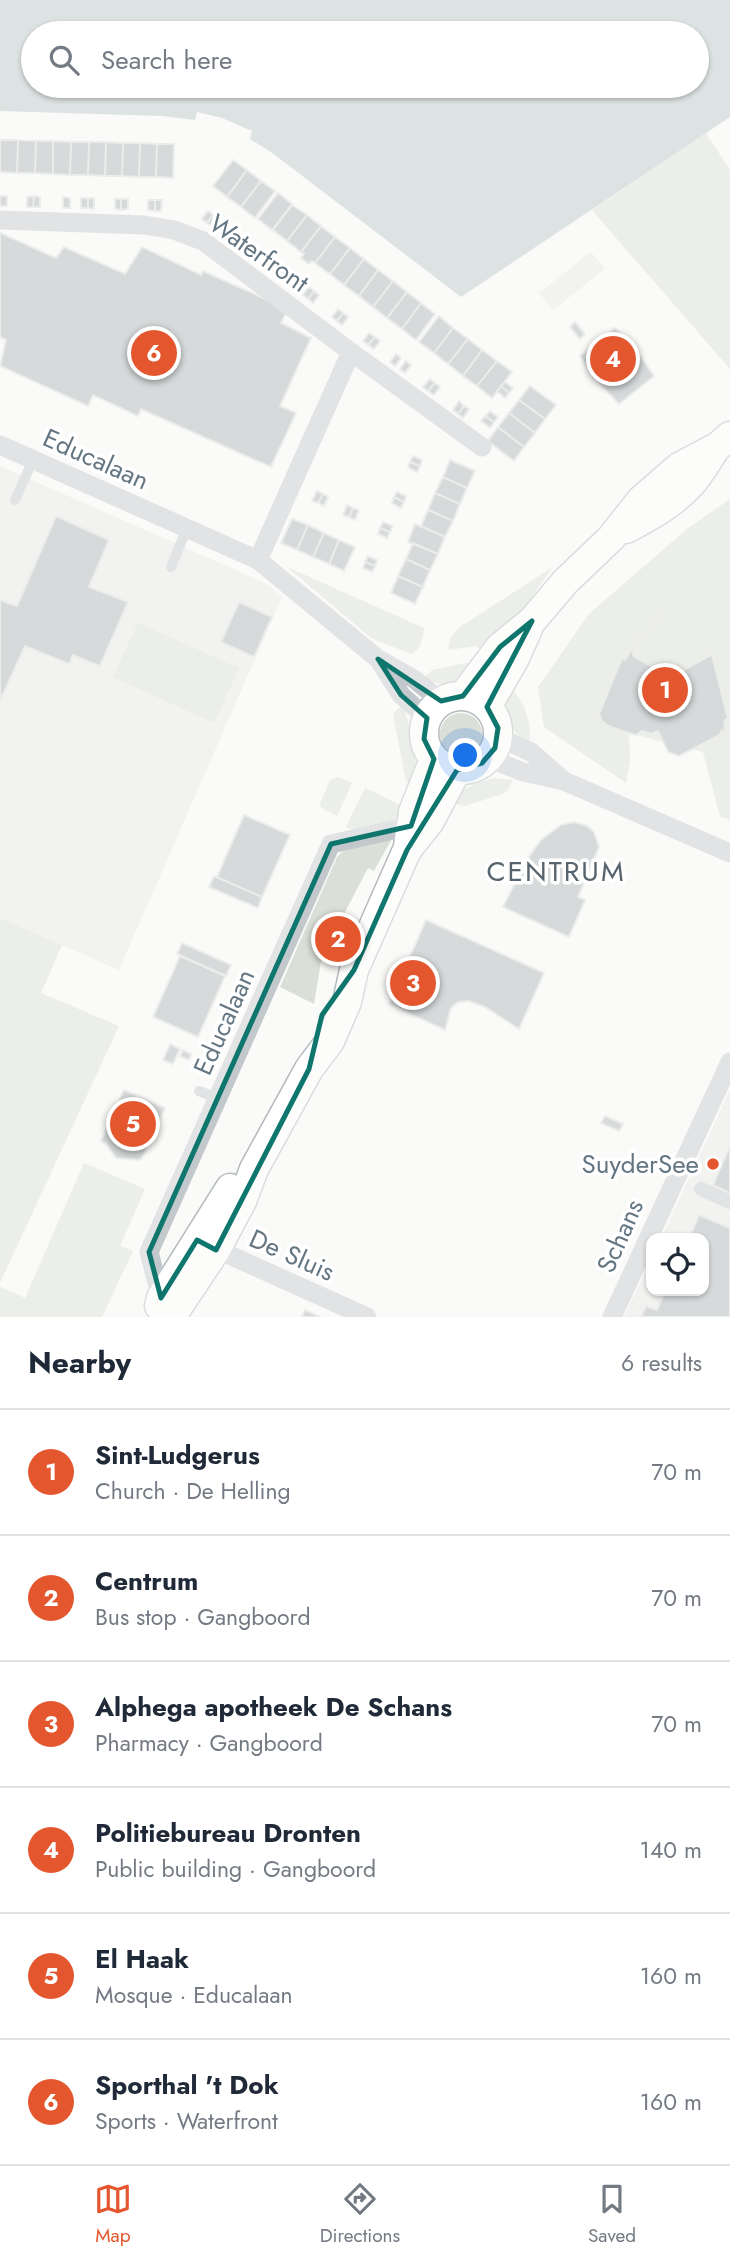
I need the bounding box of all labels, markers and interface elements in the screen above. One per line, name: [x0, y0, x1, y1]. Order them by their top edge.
search box: [21, 21, 709, 98]
icon: search: [45, 41, 83, 79]
text: Search here: [101, 41, 233, 79]
street label: Waterfront: [201, 205, 317, 302]
pin: 6: [131, 327, 177, 379]
pin: 4: [590, 333, 636, 385]
street label: Educalaan: [37, 419, 155, 499]
pin: 1: [642, 664, 688, 716]
your location: [448, 738, 482, 772]
district label: CENTRUM: [486, 851, 626, 892]
pin: 2: [315, 913, 361, 965]
pin: 3: [390, 957, 436, 1009]
street label: Educalaan: [184, 963, 264, 1081]
pin: 5: [110, 1098, 156, 1150]
place label: SuyderSee: [582, 1145, 699, 1183]
marker: SuyderSee: [705, 1156, 721, 1172]
street label: Schans: [587, 1193, 653, 1279]
street label: De Sluis: [243, 1219, 341, 1291]
map controls: [646, 1233, 709, 1296]
button: locate: [646, 1233, 709, 1296]
text: Nearby: [28, 1341, 131, 1384]
text: 6 results: [621, 1346, 702, 1380]
text: Sint-Ludgerus: [95, 1436, 260, 1474]
text: 1: [45, 1455, 57, 1489]
text: 70 m: [651, 1455, 702, 1489]
text: Church · De Helling: [95, 1474, 291, 1508]
text: Centrum: [95, 1562, 198, 1600]
text: 2: [43, 1581, 59, 1615]
text: 70 m: [651, 1581, 702, 1615]
text: Bus stop · Gangboord: [95, 1600, 311, 1634]
text: Alphega apotheek De Schans: [95, 1688, 452, 1726]
text: 3: [44, 1707, 58, 1741]
text: 70 m: [651, 1707, 702, 1741]
text: Pharmacy · Gangboord: [95, 1726, 323, 1760]
text: Politiebureau Dronten: [95, 1814, 361, 1852]
text: 4: [43, 1833, 59, 1867]
text: 140 m: [640, 1833, 702, 1867]
text: Public building · Gangboord: [95, 1852, 376, 1886]
text: El Haak: [95, 1940, 189, 1978]
text: 5: [44, 1959, 58, 1993]
text: 160 m: [640, 1959, 702, 1993]
text: Mosque · Educalaan: [95, 1978, 293, 2012]
text: Sporthal 't Dok: [95, 2066, 279, 2104]
text: 6: [43, 2085, 59, 2119]
text: 160 m: [640, 2085, 702, 2119]
text: Sports · Waterfront: [95, 2104, 278, 2138]
tab: Map: [94, 2180, 132, 2249]
tab: Directions: [320, 2180, 400, 2249]
tab: Saved: [588, 2180, 636, 2249]

